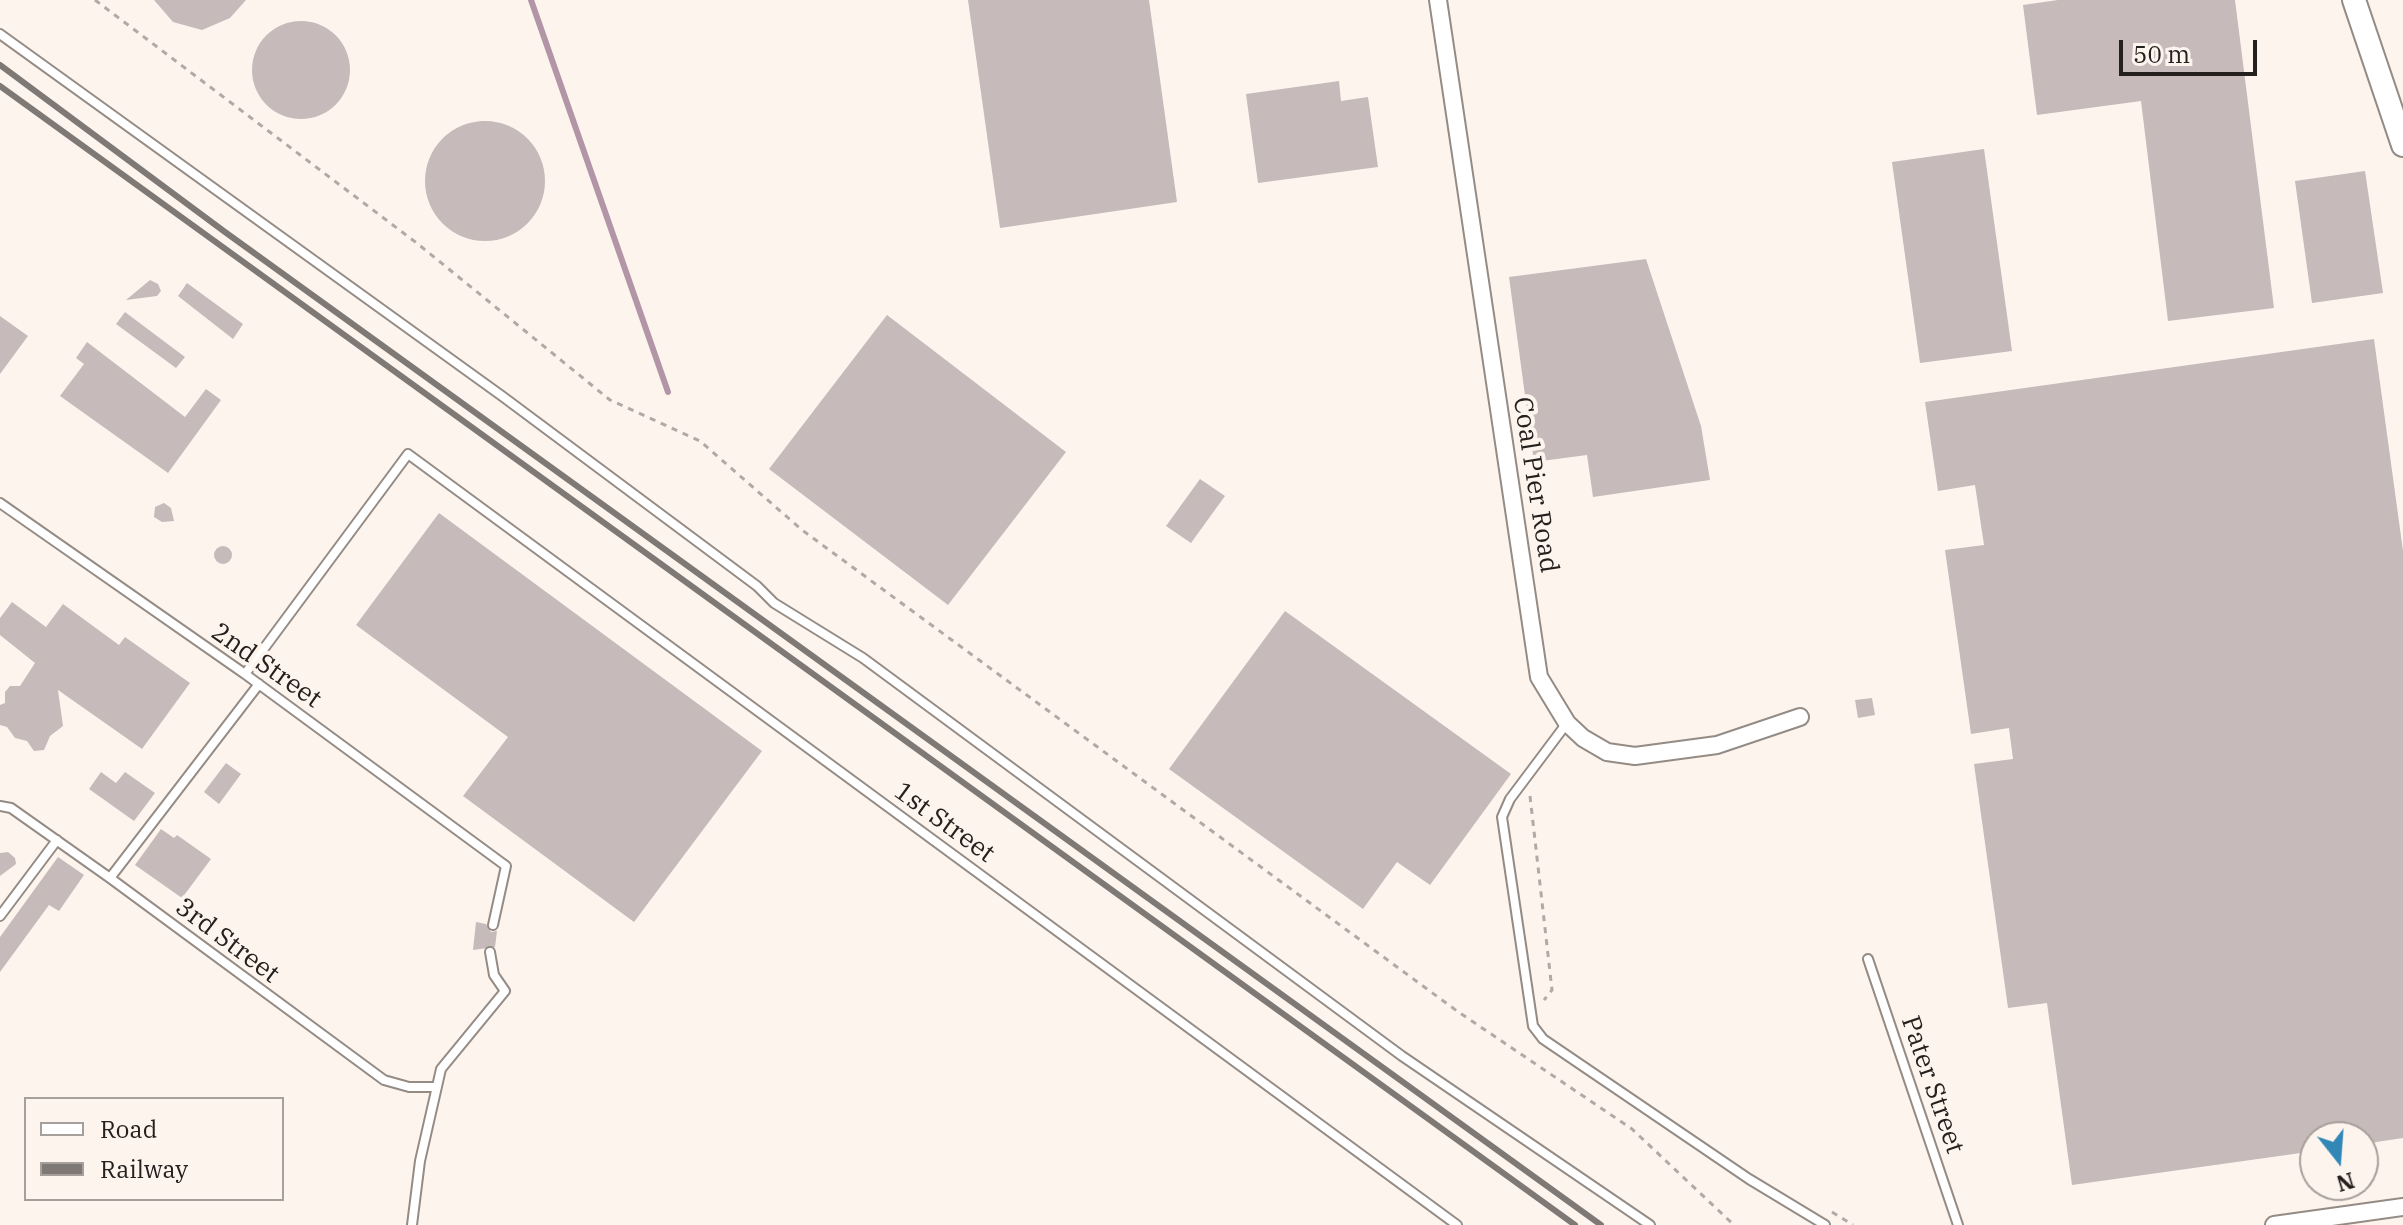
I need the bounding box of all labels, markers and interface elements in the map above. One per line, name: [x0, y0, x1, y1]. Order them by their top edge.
scale bar: [2123, 24, 2261, 74]
text: 50 m: [2133, 38, 2190, 70]
street label: Coal Pier Road: [1506, 395, 1564, 575]
street label: 2nd Street: [205, 617, 327, 715]
street label: 1st Street: [888, 776, 1000, 870]
street label: 3rd Street: [169, 892, 285, 990]
street label: Pater Street: [1894, 1012, 1970, 1158]
legend: [24, 1097, 284, 1201]
text: Road: [100, 1113, 157, 1145]
north arrow: [2299, 1121, 2379, 1201]
text: Railway: [100, 1153, 188, 1185]
text: N: [2333, 1166, 2358, 1199]

